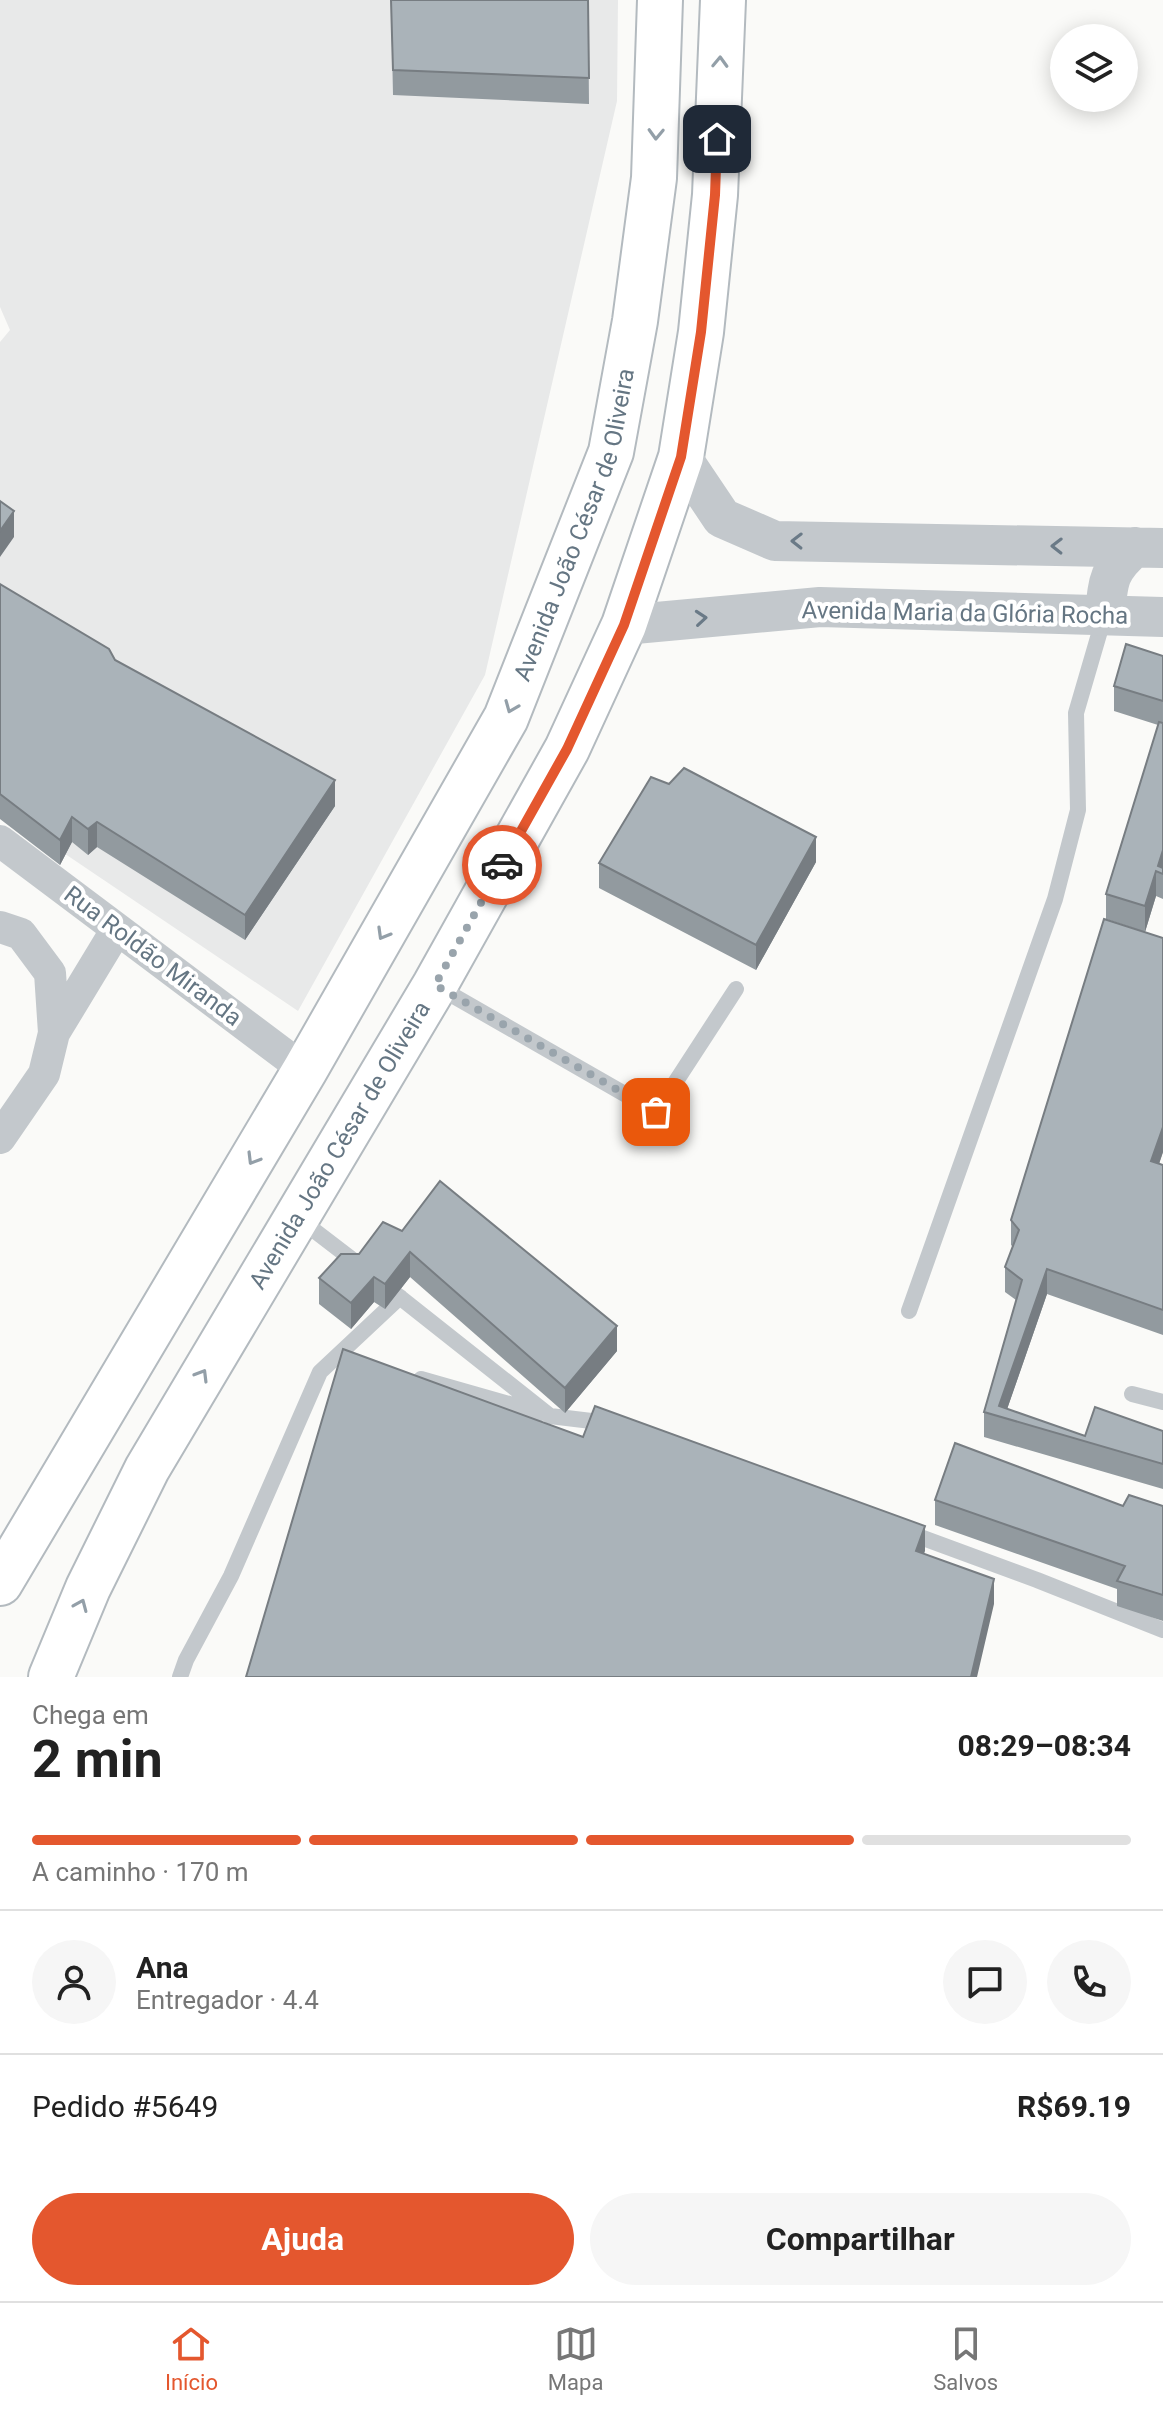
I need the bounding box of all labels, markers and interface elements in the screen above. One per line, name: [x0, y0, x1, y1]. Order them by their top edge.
map controls: [1050, 24, 1138, 112]
button: layers: [1050, 24, 1138, 112]
one-way arrow: [712, 55, 729, 68]
pin: [683, 105, 751, 173]
icon: home: [695, 117, 739, 161]
one-way arrow: [647, 128, 664, 141]
street label: Avenida João César de Oliveira: [508, 366, 640, 685]
one-way arrow: [790, 533, 803, 550]
one-way arrow: [1050, 537, 1063, 555]
street label: Avenida Maria da Glória Rocha: [801, 596, 1129, 630]
one-way arrow: [695, 609, 708, 626]
one-way arrow: [504, 699, 520, 713]
courier: [462, 825, 542, 905]
icon: car: [480, 843, 524, 887]
street label: Rua Roldão Miranda: [59, 880, 247, 1032]
one-way arrow: [377, 925, 393, 940]
street label: Avenida João César de Oliveira: [243, 996, 436, 1294]
pin: [622, 1078, 690, 1146]
icon: bag: [634, 1090, 678, 1134]
one-way arrow: [247, 1150, 262, 1165]
one-way arrow: [192, 1369, 208, 1384]
one-way arrow: [71, 1599, 88, 1613]
text: Chega em: [32, 1700, 149, 1730]
text: 08:29–08:34: [957, 1728, 1131, 1763]
text: 2 min: [32, 1729, 163, 1790]
text: A caminho · 170 m: [32, 1857, 249, 1887]
button: person: [32, 1940, 116, 2024]
button: chat: [943, 1940, 1027, 2024]
button: phone: [1047, 1940, 1131, 2024]
text: Ana: [136, 1950, 189, 1985]
text: Entregador · 4.4: [136, 1985, 319, 2015]
text: Pedido #5649: [32, 2089, 218, 2124]
text: R$69.19: [1017, 2089, 1131, 2124]
button: Ajuda: [32, 2193, 574, 2285]
button: Compartilhar: [590, 2193, 1131, 2285]
tab: Início: [165, 2322, 218, 2395]
tab: Mapa: [548, 2322, 603, 2395]
tab: Salvos: [933, 2322, 998, 2395]

